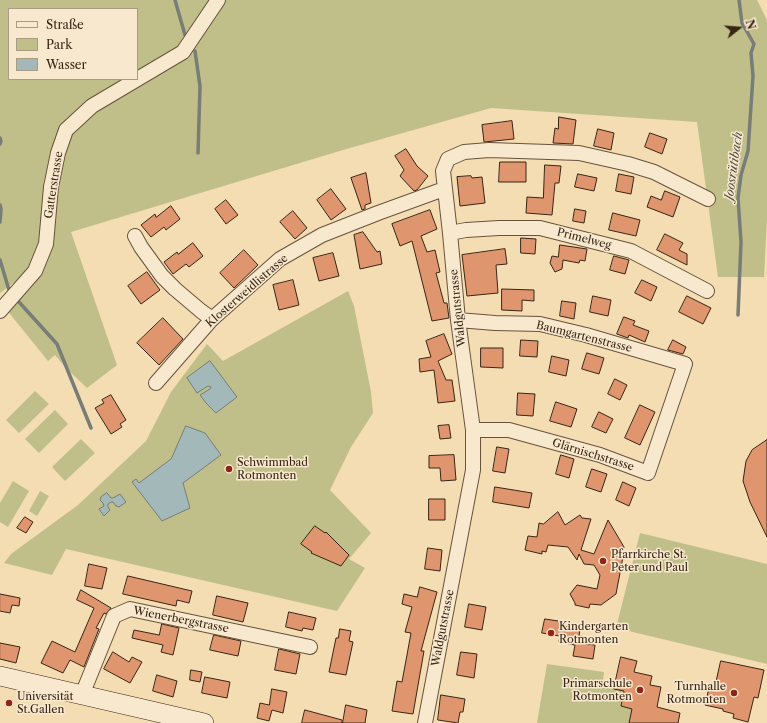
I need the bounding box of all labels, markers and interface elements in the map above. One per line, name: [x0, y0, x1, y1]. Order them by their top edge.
legend: [8, 8, 138, 80]
north arrow: [719, 8, 759, 48]
text: Straße: [46, 17, 84, 32]
text: N: [742, 18, 759, 31]
text: Park: [46, 37, 72, 52]
text: Wasser: [46, 57, 87, 72]
water label: Joosrütibach: [722, 131, 746, 201]
street label: Gatterstrasse: [42, 150, 66, 220]
street label: Primelweg: [555, 226, 613, 252]
street label: Klosterweidlistrasse: [203, 252, 291, 330]
street label: Waldgutstrasse: [447, 269, 469, 347]
street label: Baumgartenstrasse: [535, 319, 633, 355]
street label: Glärnischstrasse: [550, 436, 636, 474]
place label: Schwimmbad Rotmonten: [237, 456, 308, 482]
marker: Schwimmbad Rotmonten: [224, 464, 234, 474]
place label: Pfarrkirche St. Peter und Paul: [611, 548, 688, 574]
marker: Pfarrkirche St. Peter und Paul: [598, 556, 608, 566]
street label: Waldgutstrasse: [429, 588, 457, 668]
street label: Wienerbergstrasse: [132, 604, 230, 636]
place label: Kindergarten Rotmonten: [559, 620, 628, 646]
marker: Kindergarten Rotmonten: [546, 628, 556, 638]
place label: Primarschule Rotmonten: [562, 677, 632, 703]
place label: Turnhalle Rotmonten: [667, 680, 726, 706]
marker: Primarschule Rotmonten: [635, 685, 645, 695]
marker: Turnhalle Rotmonten: [729, 688, 739, 698]
place label: Universität St.Gallen: [17, 690, 73, 716]
marker: Universität St.Gallen: [4, 698, 14, 708]

